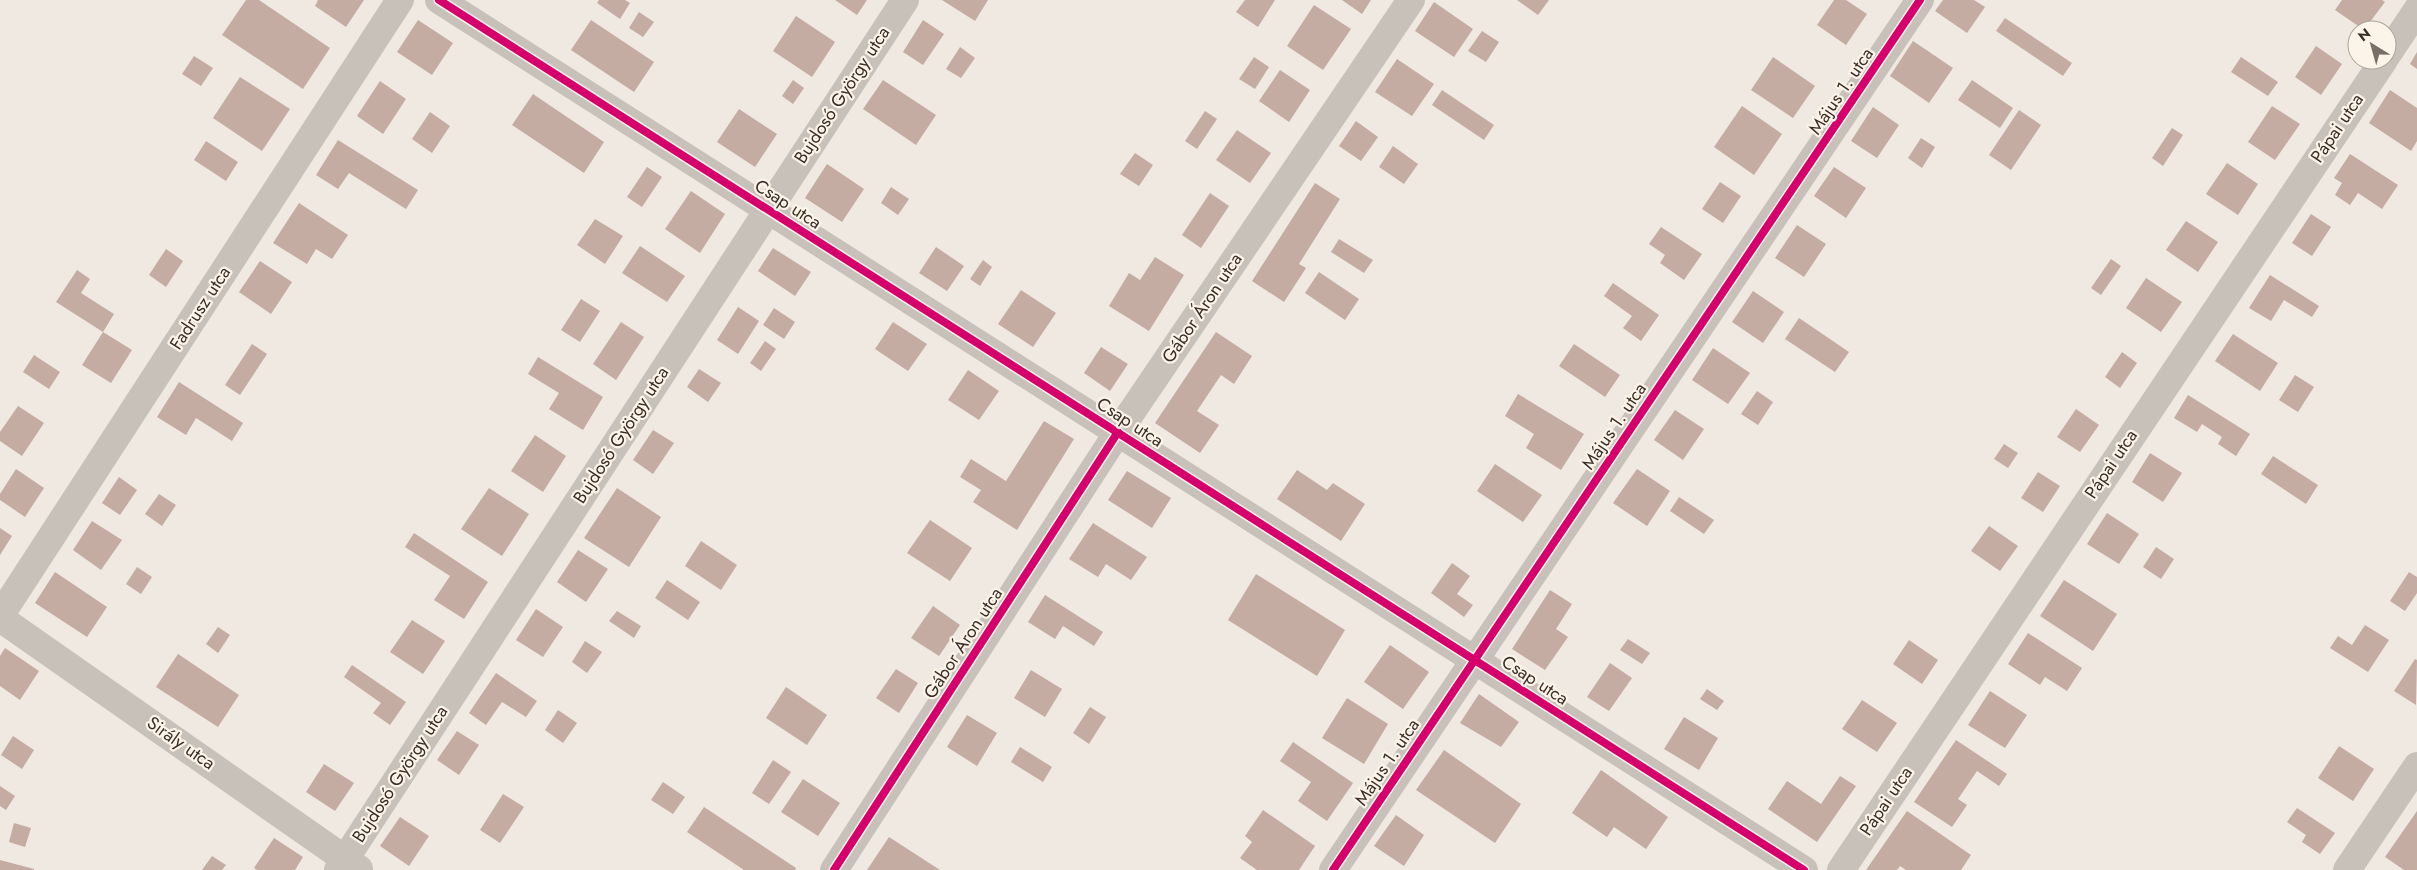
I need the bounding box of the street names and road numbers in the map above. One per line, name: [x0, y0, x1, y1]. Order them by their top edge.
street label: Bujdosó György utca: [788, 21, 896, 169]
street label: Május 1. utca: [1802, 42, 1880, 140]
street label: Pápai utca: [2304, 88, 2370, 168]
street label: Csap utca: [749, 173, 827, 235]
street label: Gábor Áron utca: [1155, 248, 1249, 368]
street label: Fadrusz utca: [163, 261, 237, 355]
street label: Bujdosó György utca: [567, 361, 675, 509]
street label: Május 1. utca: [1575, 377, 1653, 475]
street label: Csap utca: [1091, 391, 1169, 453]
street label: Pápai utca: [2078, 424, 2144, 504]
street label: Gábor Áron utca: [917, 582, 1009, 704]
street label: Csap utca: [1496, 649, 1574, 711]
street label: Bujdosó György utca: [346, 700, 454, 848]
street label: Sirály utca: [142, 710, 220, 776]
street label: Május 1. utca: [1348, 713, 1426, 811]
street label: Pápai utca: [1853, 761, 1919, 841]

